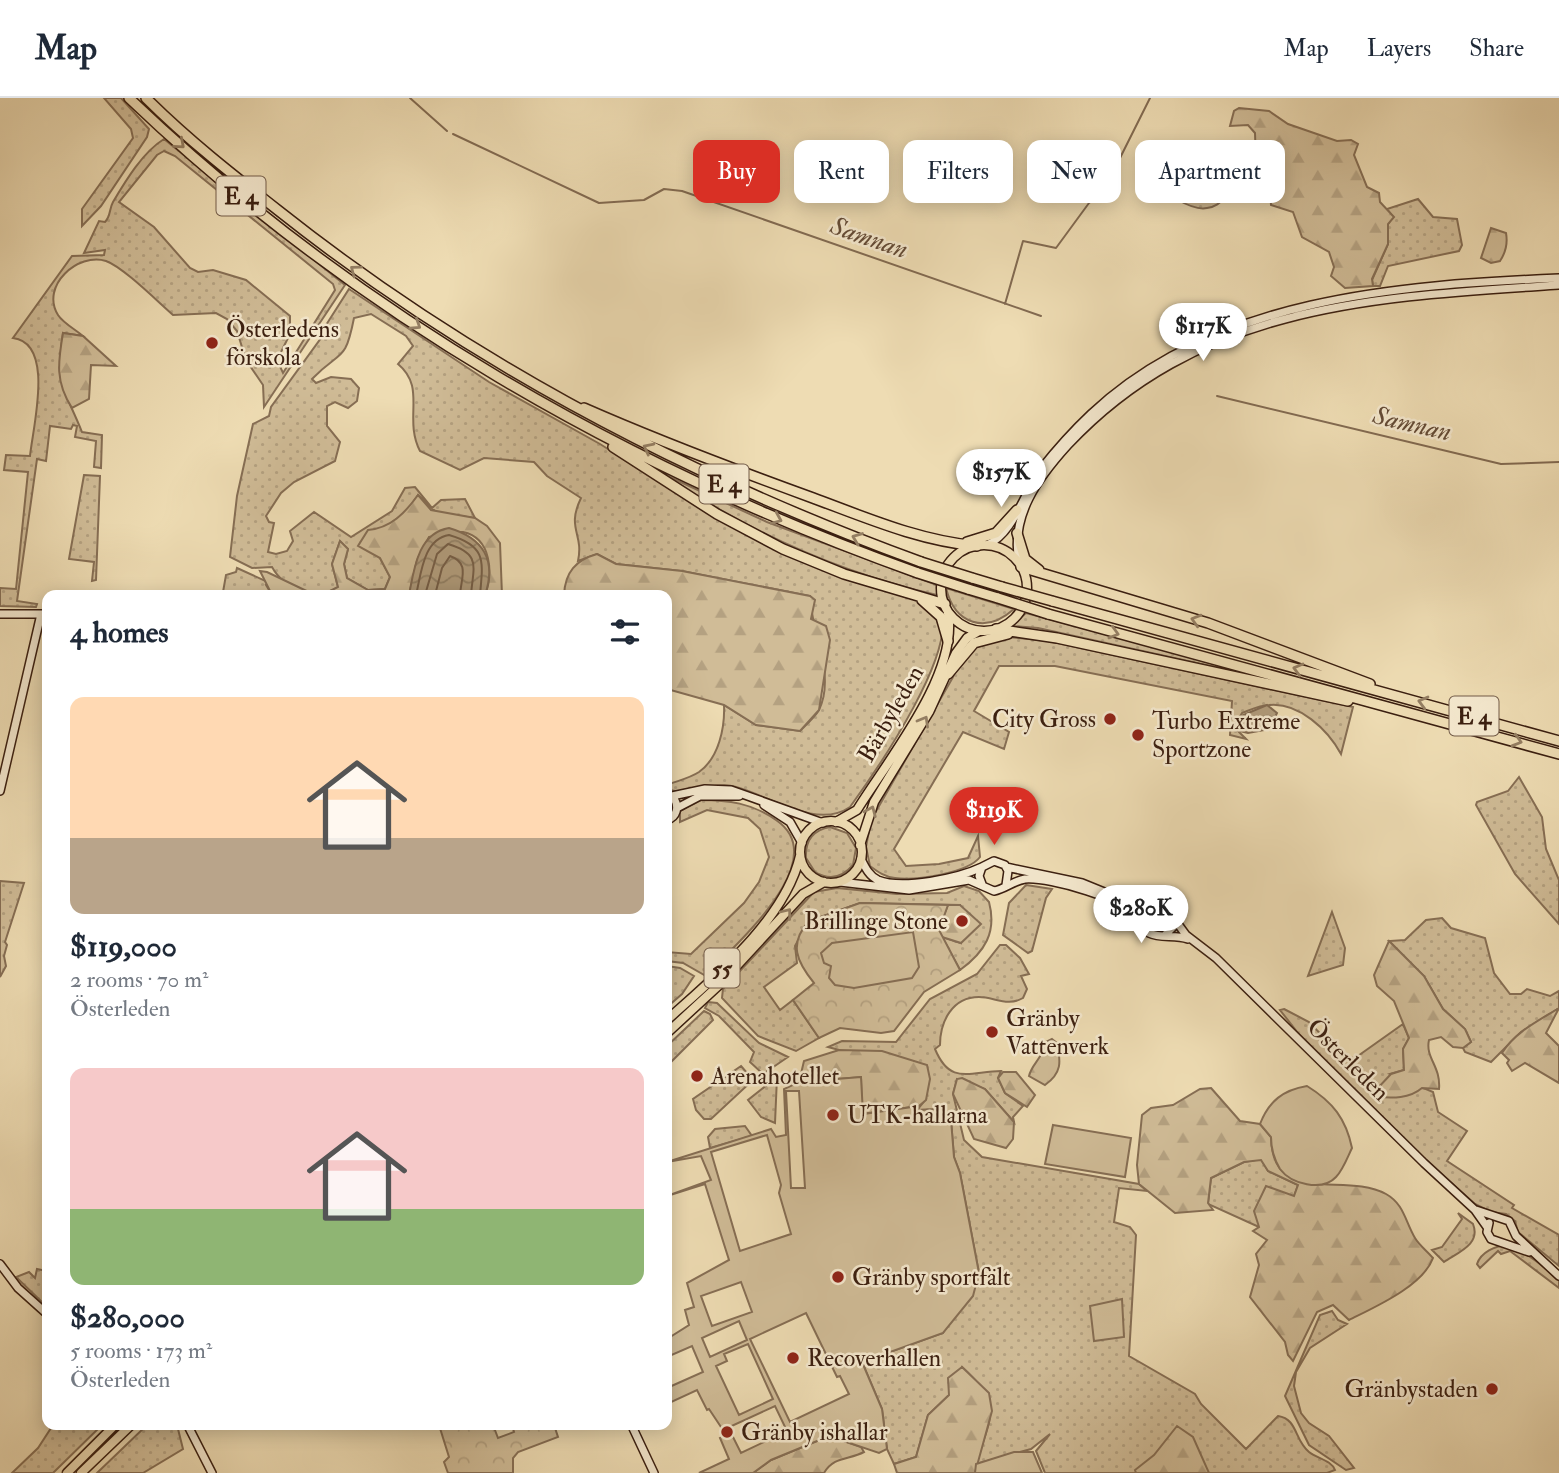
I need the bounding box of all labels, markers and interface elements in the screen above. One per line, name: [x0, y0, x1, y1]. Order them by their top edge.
text: Map: [35, 28, 97, 69]
text: Map: [1284, 33, 1329, 64]
text: Layers: [1367, 33, 1431, 64]
text: Share: [1469, 33, 1524, 64]
one-way arrow: [171, 136, 184, 148]
chip: Buy: [693, 140, 780, 203]
chip: Rent: [794, 140, 889, 203]
chip: Filters: [903, 140, 1013, 203]
chip: New: [1027, 140, 1121, 203]
chip: Apartment: [1135, 140, 1285, 203]
road number: E 4: [216, 176, 266, 216]
water label: Samnan: [825, 210, 912, 266]
one-way arrow: [350, 265, 363, 278]
pin: $117K: [1154, 303, 1252, 363]
text: $117K: [1175, 311, 1231, 340]
place label: Österledens förskola: [226, 314, 339, 373]
one-way arrow: [408, 317, 421, 330]
marker: Österledens förskola: [204, 335, 220, 351]
water label: Samnan: [1369, 399, 1454, 449]
one-way arrow: [643, 442, 655, 456]
pin: $157K: [952, 450, 1050, 509]
text: $157K: [972, 457, 1030, 486]
road number: E 4: [700, 464, 748, 504]
one-way arrow: [770, 511, 782, 525]
one-way arrow: [851, 533, 863, 547]
icon: filters: [606, 613, 644, 651]
one-way arrow: [1190, 613, 1202, 628]
text: 4 homes: [70, 614, 169, 651]
one-way arrow: [1108, 624, 1120, 639]
street label: Bärbyleden: [851, 660, 931, 768]
one-way arrow: [1292, 663, 1304, 678]
one-way arrow: [1417, 696, 1429, 710]
road number: E 4: [1450, 696, 1498, 736]
place label: City Gross: [992, 704, 1096, 735]
place label: Turbo Extreme Sportzone: [1152, 706, 1300, 765]
marker: City Gross: [1102, 711, 1118, 727]
one-way arrow: [916, 716, 929, 729]
marker: Turbo Extreme Sportzone: [1130, 727, 1146, 743]
one-way arrow: [1511, 732, 1523, 747]
icon: home: [294, 742, 420, 868]
pin: $119K: [945, 788, 1043, 847]
text: $119K: [965, 795, 1023, 824]
one-way arrow: [863, 805, 877, 818]
pin: $280K: [1092, 886, 1190, 945]
text: $280K: [1109, 893, 1173, 922]
place label: Brillinge Stone: [804, 906, 948, 937]
one-way arrow: [779, 908, 791, 921]
marker: Brillinge Stone: [954, 913, 970, 929]
text: $119,000: [70, 928, 177, 965]
road number: 55: [704, 948, 740, 988]
text: 2 rooms · 70 m²: [70, 965, 209, 994]
text: Österleden: [70, 994, 170, 1023]
place label: Gränby Vattenverk: [1006, 1003, 1110, 1062]
street label: Österleden: [1300, 1012, 1396, 1108]
marker: Gränby Vattenverk: [984, 1024, 1000, 1040]
place label: Arenahotellet: [710, 1061, 840, 1092]
marker: Arenahotellet: [689, 1068, 705, 1084]
place label: UTK-hallarna: [847, 1100, 989, 1131]
marker: UTK-hallarna: [825, 1107, 841, 1123]
icon: home: [294, 1113, 420, 1239]
place label: Gränby sportfält: [852, 1262, 1011, 1293]
marker: Gränby sportfält: [830, 1269, 846, 1285]
text: $280,000: [70, 1299, 185, 1336]
text: 5 rooms · 173 m²: [70, 1336, 212, 1365]
place label: Recoverhallen: [807, 1343, 941, 1374]
marker: Recoverhallen: [785, 1350, 801, 1366]
text: Österleden: [70, 1365, 170, 1394]
place label: Gränbystaden: [1344, 1374, 1478, 1405]
marker: Gränbystaden: [1484, 1381, 1500, 1397]
place label: Gränby ishallar: [741, 1417, 888, 1448]
marker: Gränby ishallar: [719, 1424, 735, 1440]

